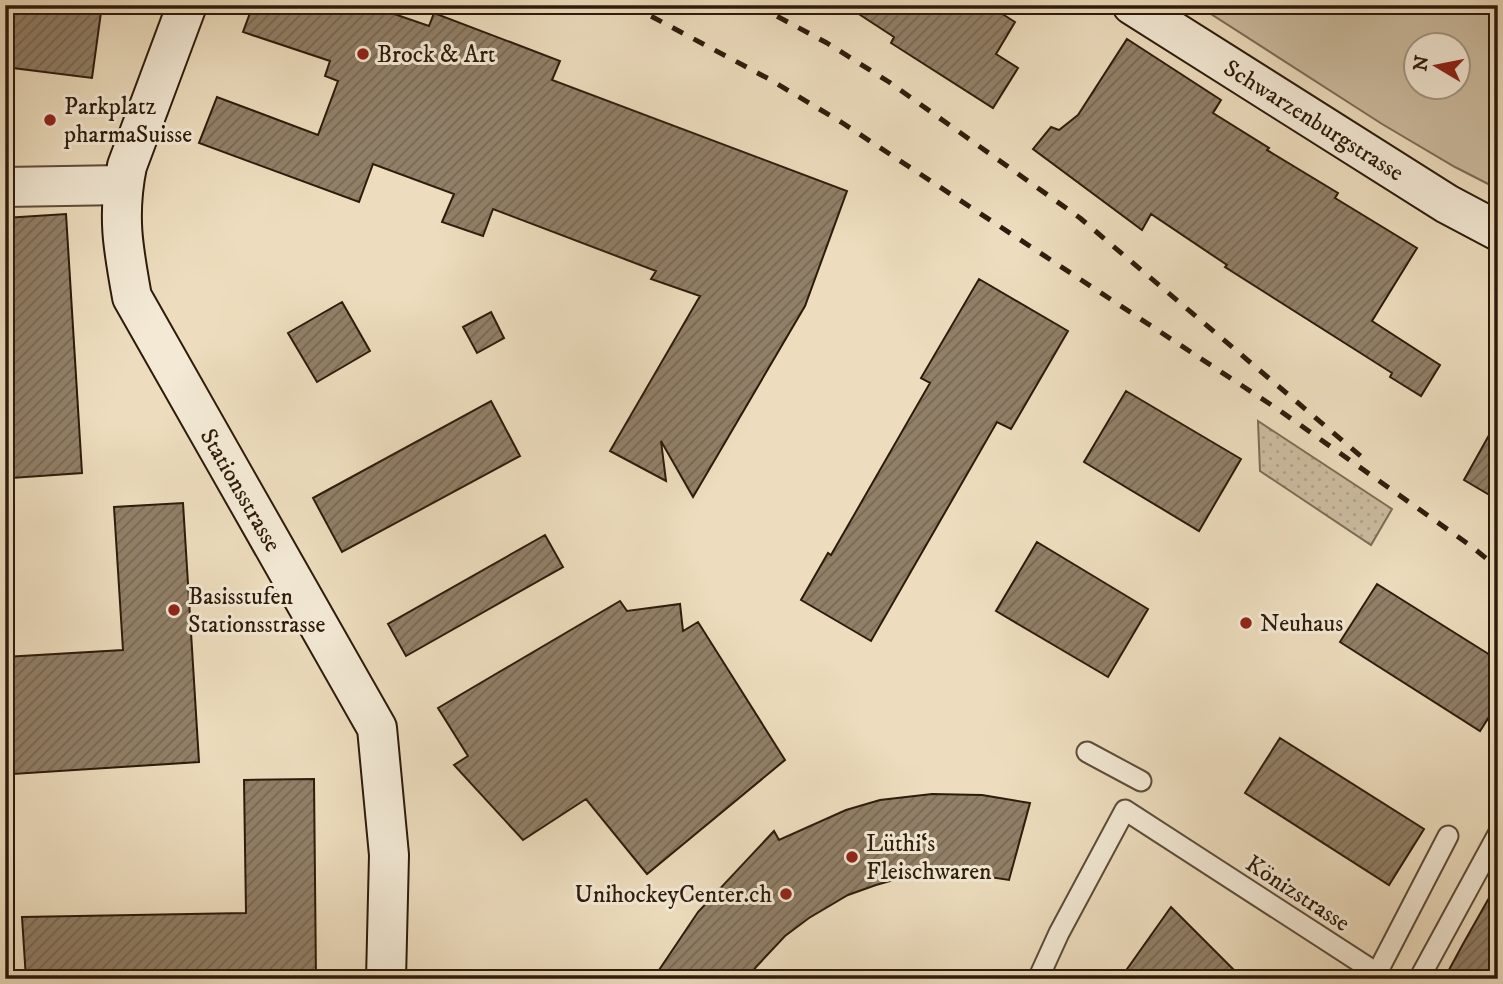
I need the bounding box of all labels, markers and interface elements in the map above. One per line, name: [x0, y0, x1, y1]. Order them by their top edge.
north arrow: [1402, 32, 1472, 102]
place label: Brock & Art: [377, 40, 496, 70]
marker: Brock & Art: [355, 46, 371, 62]
street label: Schwarzenburgstrasse: [1218, 53, 1409, 188]
text: N: [1409, 53, 1434, 73]
place label: Parkplatz pharmaSuisse: [63, 92, 192, 150]
marker: Parkplatz pharmaSuisse: [42, 112, 58, 128]
street label: Stationsstrasse: [193, 424, 287, 558]
place label: Basisstufen Stationsstrasse: [188, 582, 325, 640]
marker: Basisstufen Stationsstrasse: [166, 602, 182, 618]
place label: Neuhaus: [1260, 609, 1343, 639]
marker: Neuhaus: [1238, 615, 1254, 631]
place label: Lüthi‘s Fleischwaren: [866, 829, 992, 887]
marker: Lüthi‘s Fleischwaren: [844, 849, 860, 865]
street label: Könizstrasse: [1240, 849, 1355, 939]
place label: UnihockeyCenter.ch: [575, 880, 772, 910]
marker: UnihockeyCenter.ch: [778, 886, 794, 902]

